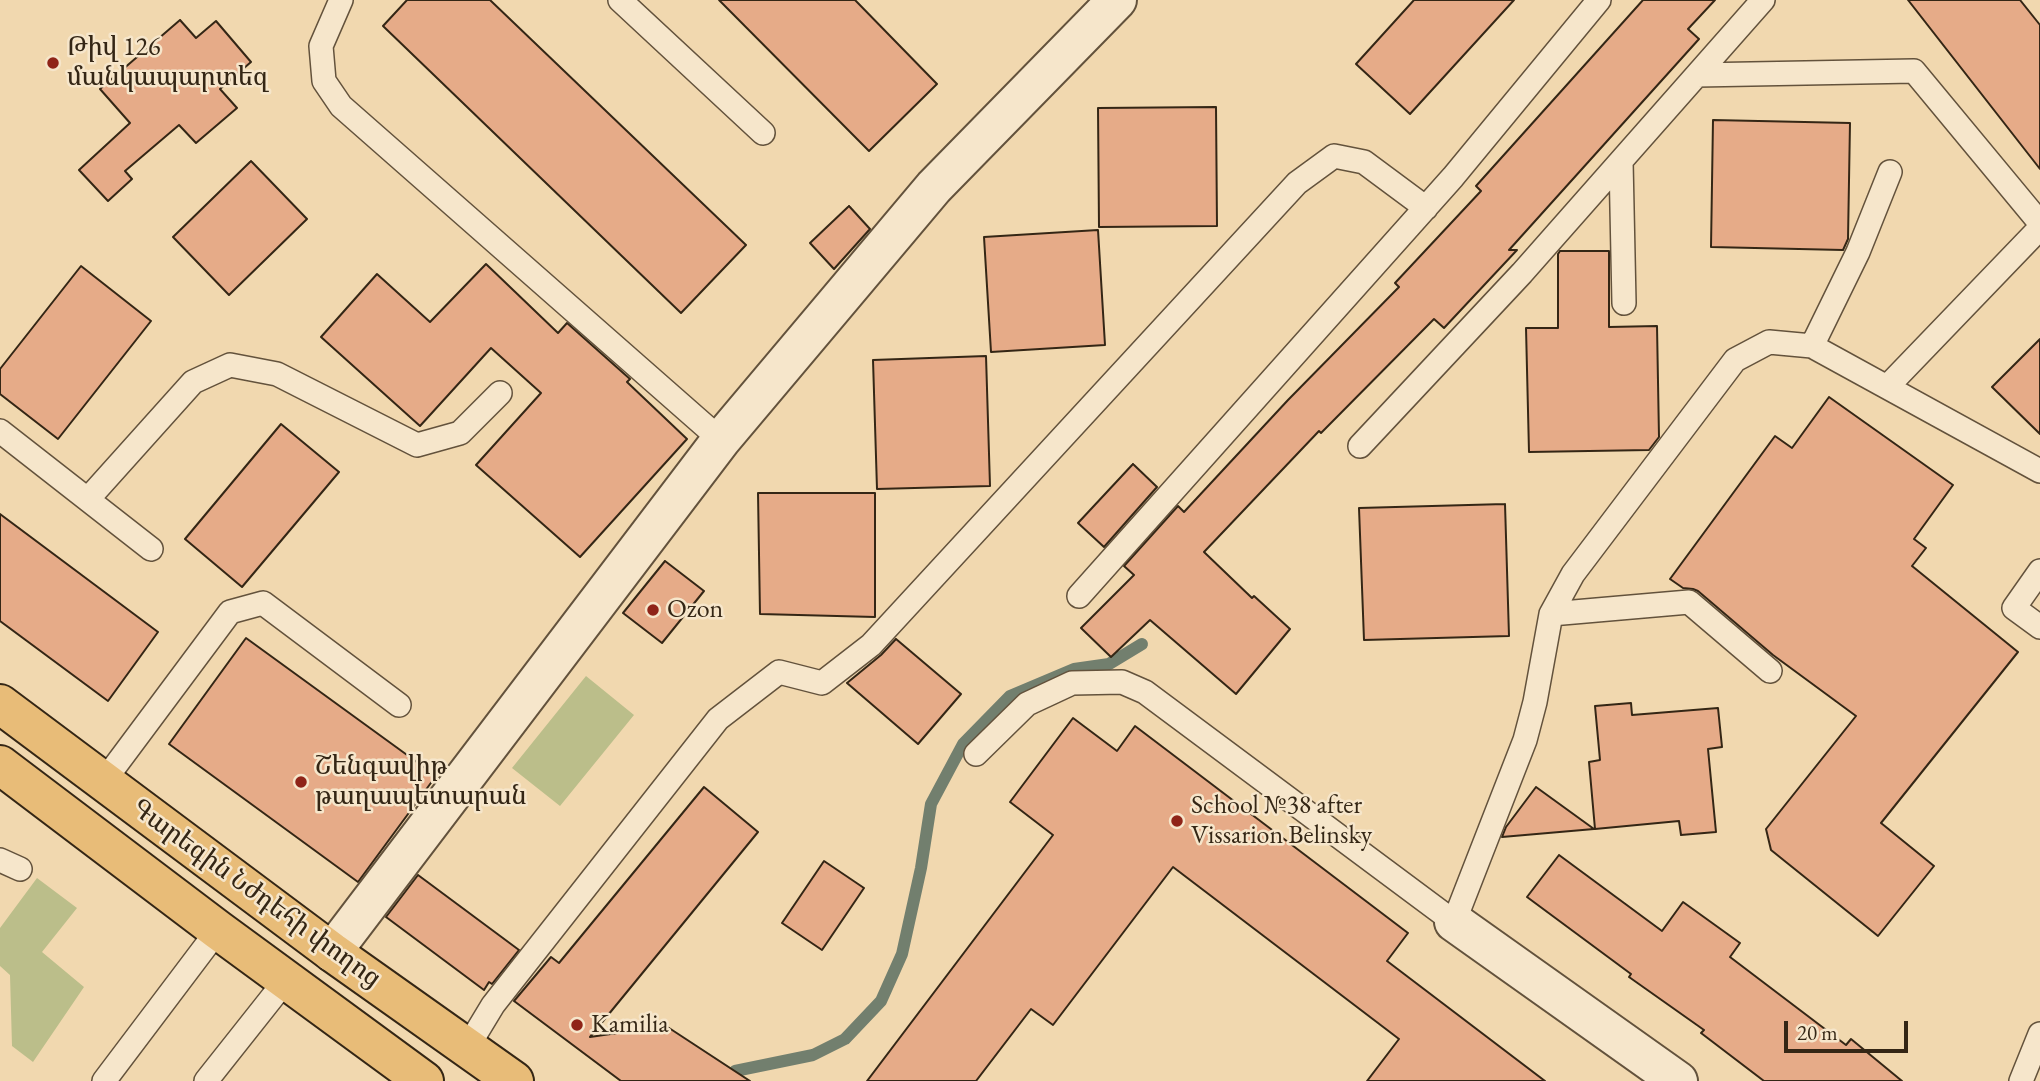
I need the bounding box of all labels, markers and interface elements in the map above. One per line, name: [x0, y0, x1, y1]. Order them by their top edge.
place label: Թիվ 126 մանկապարտեզ: [67, 32, 268, 94]
marker: Թիվ 126 մանկապարտեզ: [45, 55, 61, 71]
place label: Ozon: [667, 594, 723, 626]
marker: Ozon: [645, 602, 661, 618]
place label: Շենգավիթ թաղապետարան: [315, 751, 526, 812]
marker: Շենգավիթ թաղապետարան: [293, 774, 309, 790]
place label: School №38 after Vissarion Belinsky: [1191, 790, 1372, 852]
street label: Գարեգին Նժդեհի փողոց: [125, 793, 387, 995]
marker: School №38 after Vissarion Belinsky: [1169, 813, 1185, 829]
scale bar: [1788, 1007, 1912, 1052]
place label: Kamilia: [591, 1009, 669, 1041]
marker: Kamilia: [569, 1017, 585, 1033]
text: 20 m: [1797, 1019, 1838, 1046]

